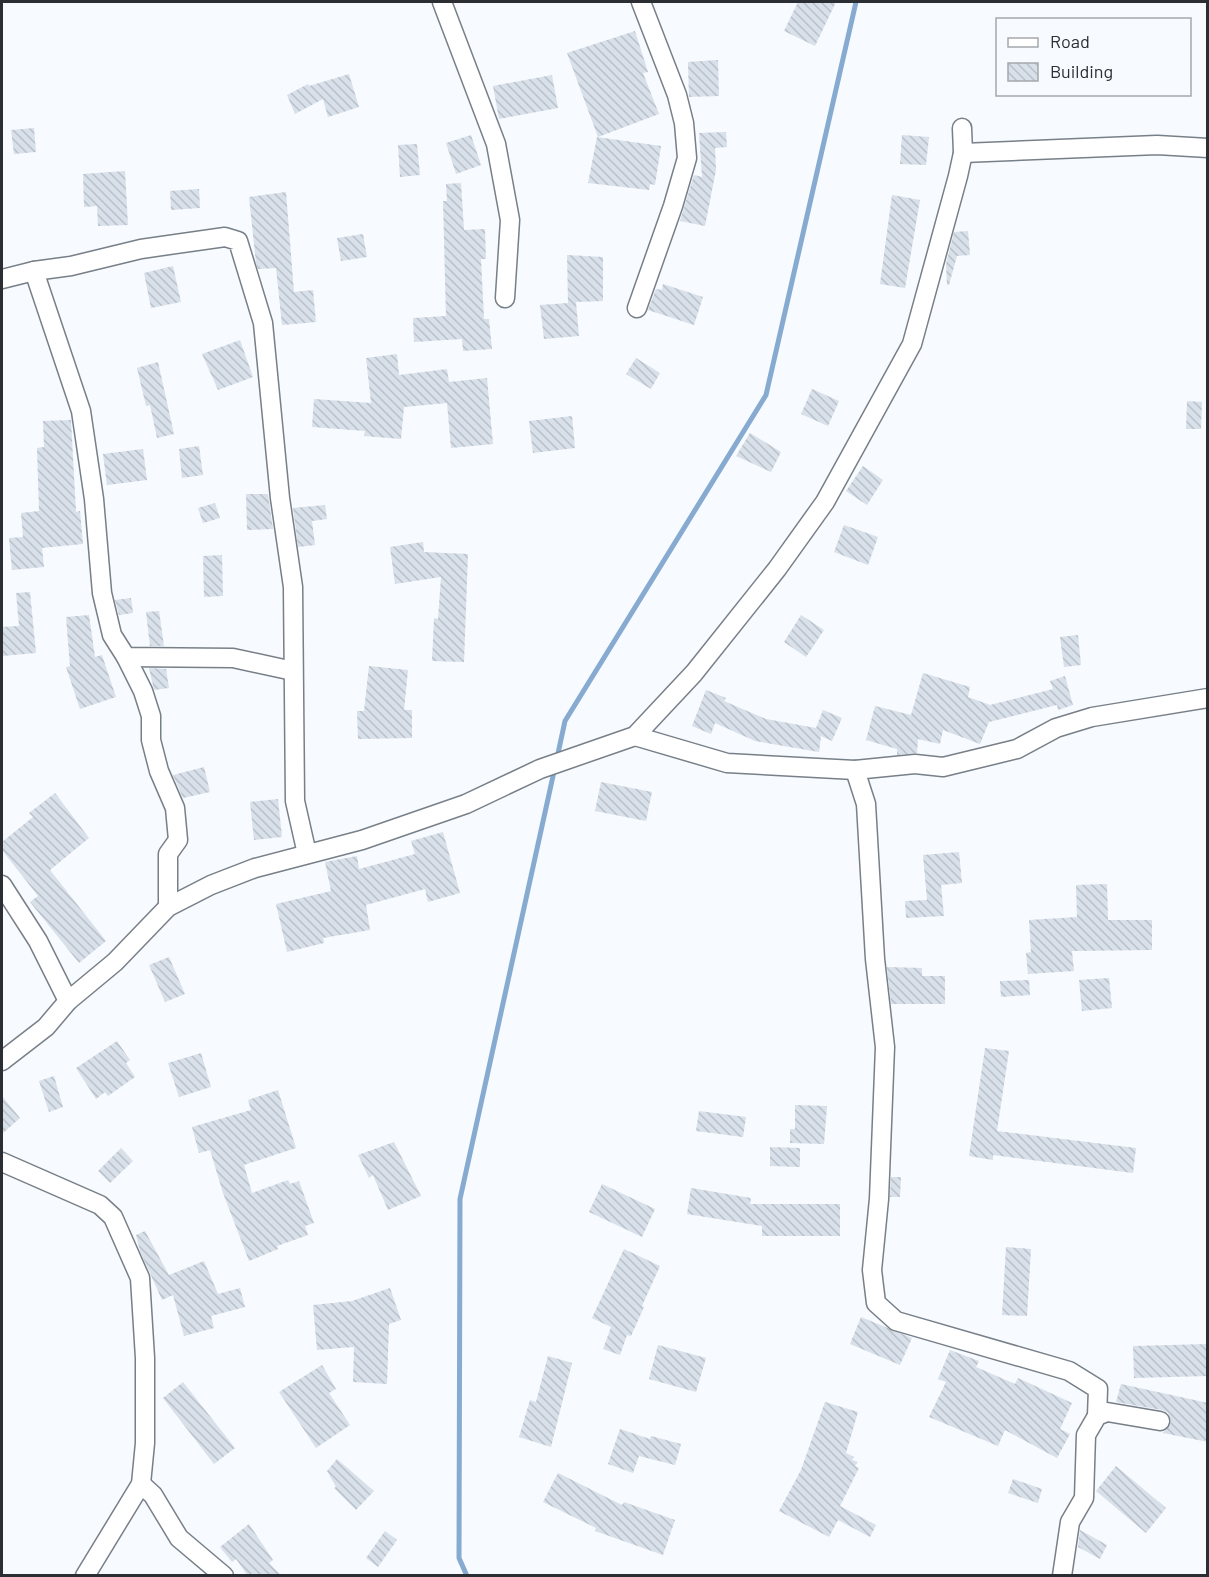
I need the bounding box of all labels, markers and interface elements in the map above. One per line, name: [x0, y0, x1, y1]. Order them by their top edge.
legend: [996, 18, 1191, 96]
text: Road: [1050, 30, 1090, 52]
text: Building: [1050, 60, 1113, 82]

